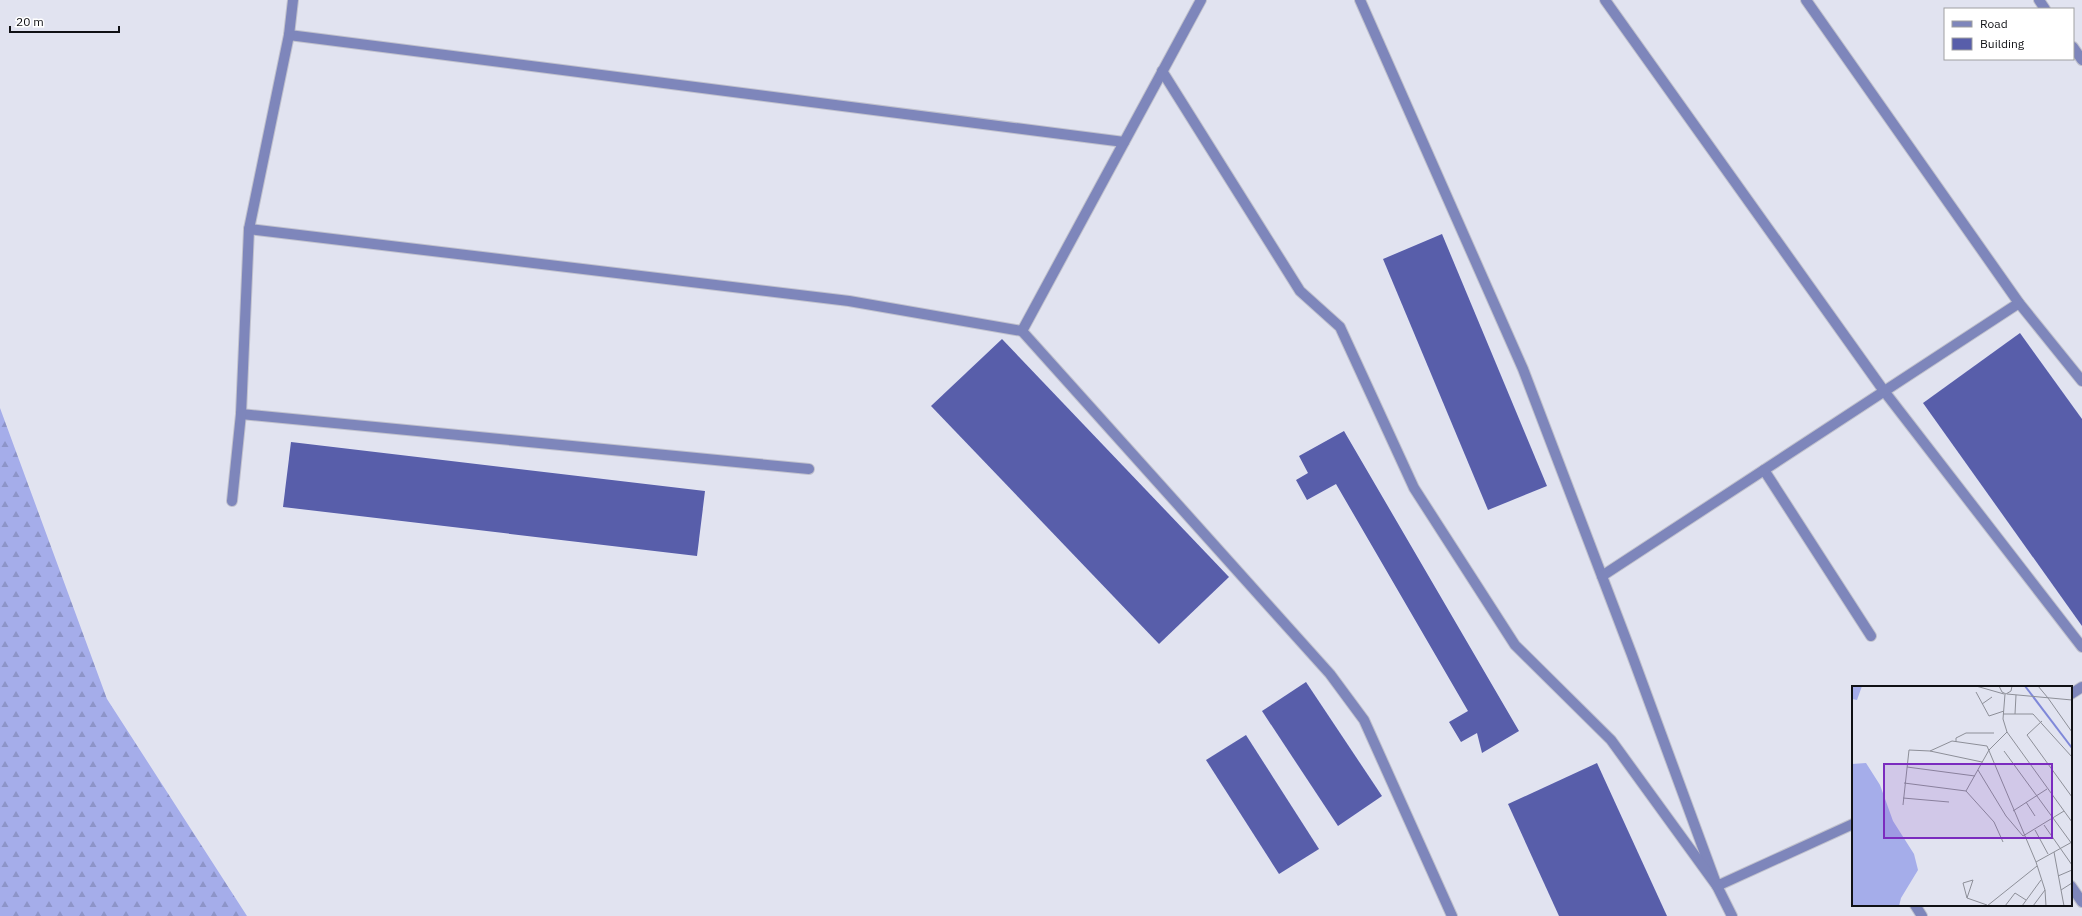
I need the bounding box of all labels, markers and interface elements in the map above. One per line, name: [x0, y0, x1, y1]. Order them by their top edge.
scale bar: [10, 8, 119, 34]
legend: [1944, 8, 2074, 60]
text: 20 m: [16, 14, 44, 29]
text: Road: [1980, 16, 2008, 31]
text: Building: [1980, 36, 2025, 51]
inset map: [1852, 686, 2072, 906]

